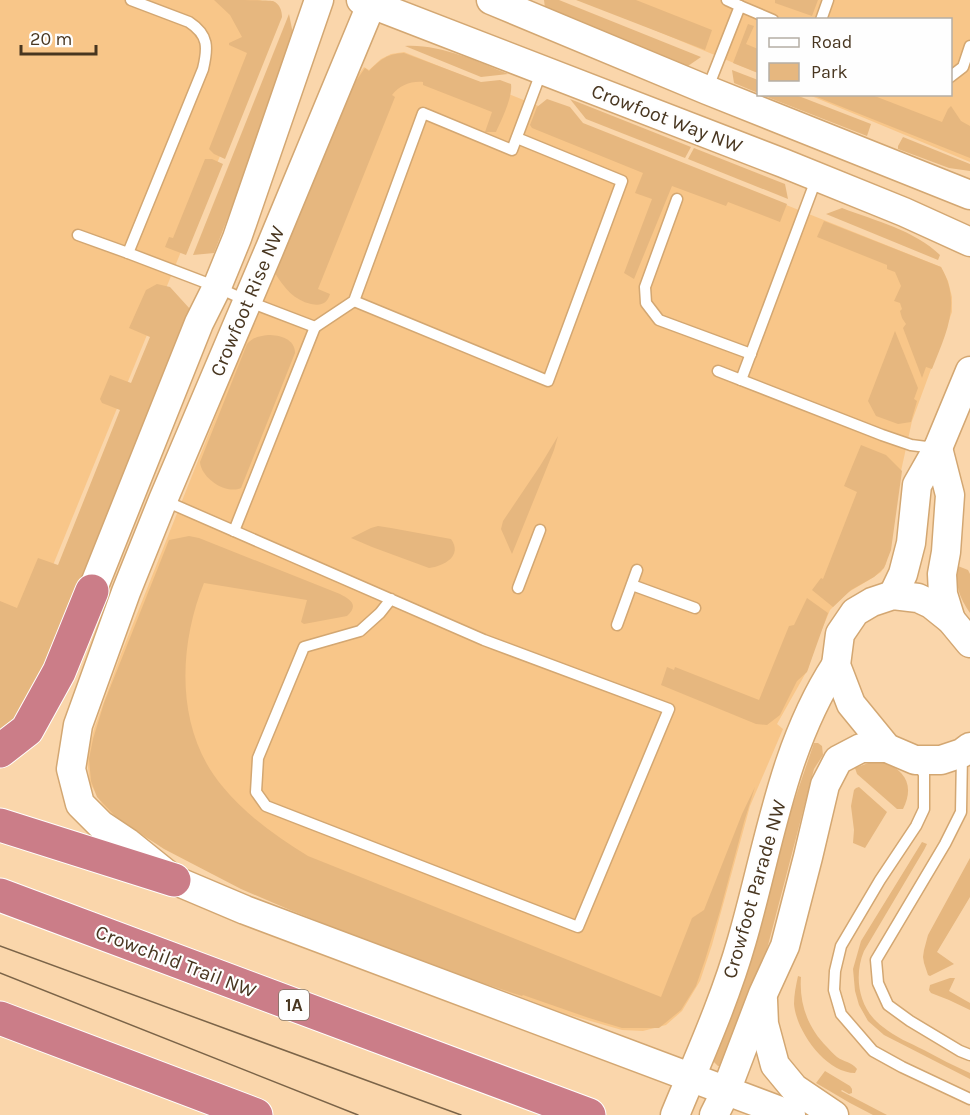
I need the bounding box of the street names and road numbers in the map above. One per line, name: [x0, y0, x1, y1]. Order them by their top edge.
street label: Crowfoot Way NW: [588, 79, 746, 158]
street label: Crowfoot Rise NW: [205, 222, 290, 380]
street label: Crowfoot Parade NW: [718, 797, 791, 981]
street label: Crowchild Trail NW: [92, 920, 259, 1003]
road number: 1A: [279, 990, 309, 1020]

